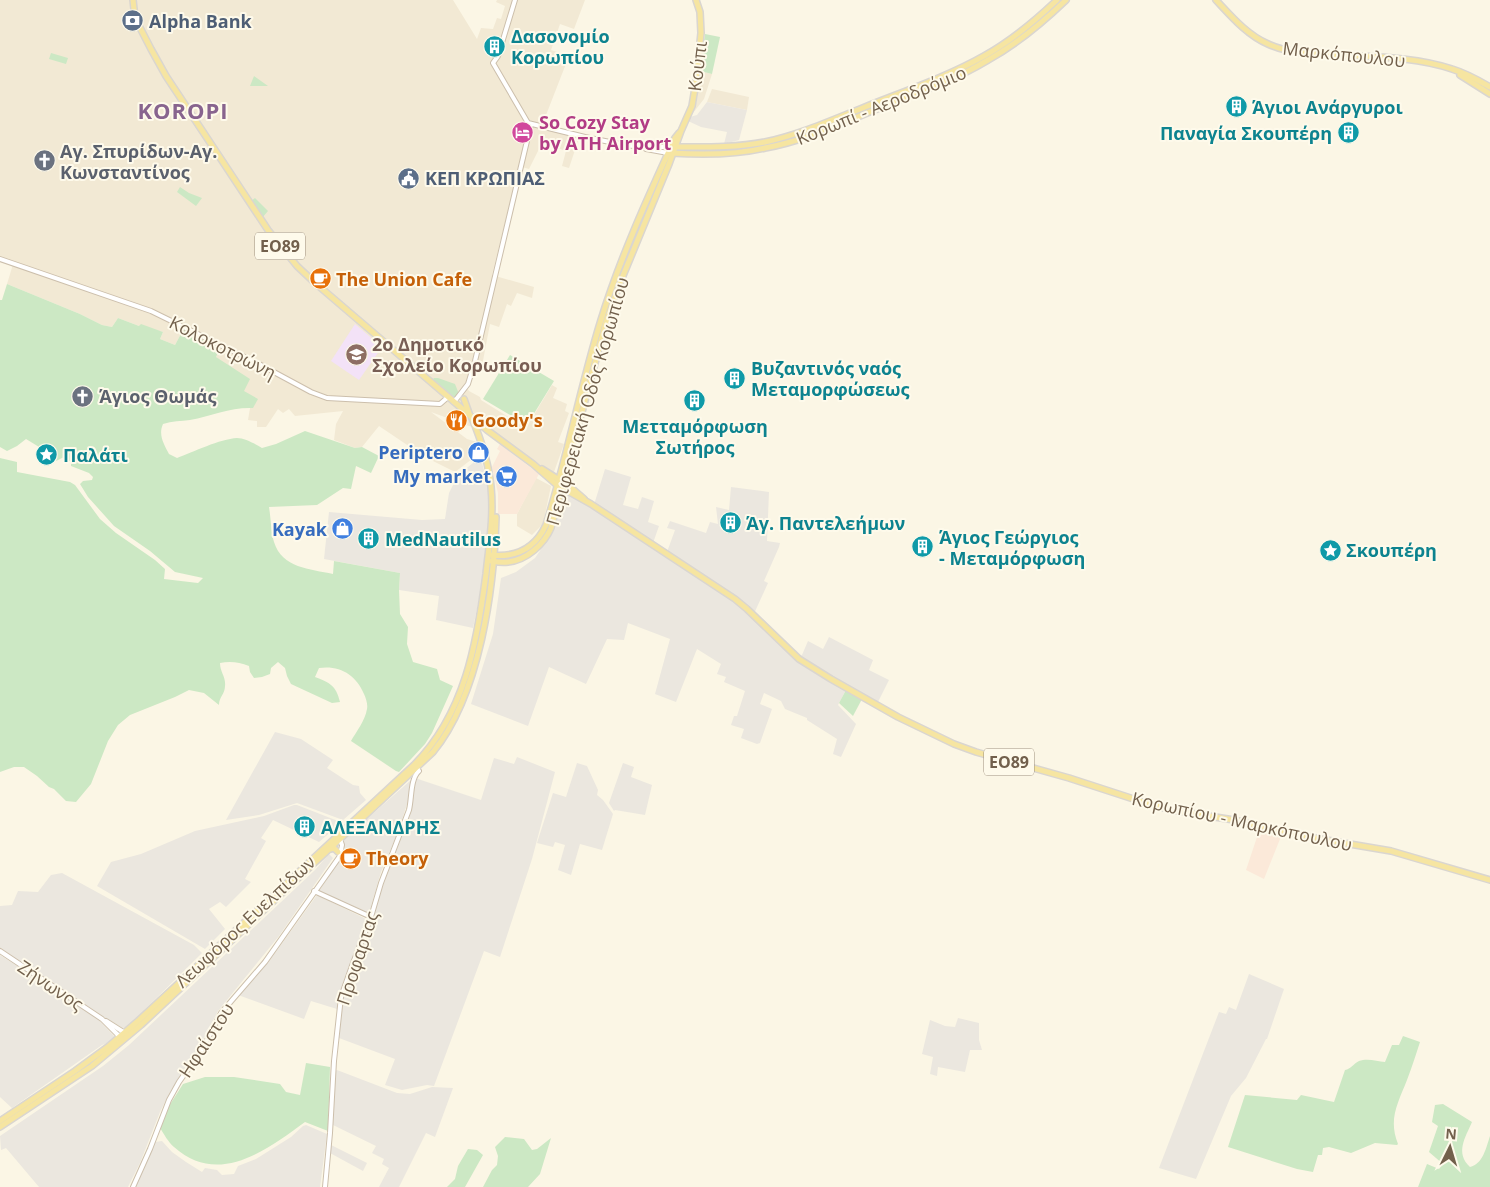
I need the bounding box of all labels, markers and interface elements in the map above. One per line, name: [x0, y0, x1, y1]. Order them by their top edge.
bank icon: Alpha Bank: [121, 9, 145, 33]
place label: Alpha Bank: [149, 9, 252, 33]
place label: Δασονομίο Κορωπίου: [511, 24, 610, 69]
building icon: Δασονομίο Κορωπίου: [483, 34, 507, 58]
street label: Μαρκόπουλου: [1281, 36, 1407, 72]
street label: Κούπι: [682, 39, 712, 93]
street label: Κορωπί - Αεροδρόμιο: [792, 60, 970, 150]
district label: KOROPI: [137, 95, 229, 125]
building icon: Άγιοι Ανάργυροι: [1224, 95, 1248, 119]
place label: Άγιοι Ανάργυροι: [1252, 95, 1403, 119]
place label: So Cozy Stay by ATH Airport: [539, 110, 671, 155]
hotel icon: So Cozy Stay by ATH Airport: [511, 120, 535, 144]
place label: Παναγία Σκουπέρη: [1160, 121, 1332, 145]
building icon: Παναγία Σκουπέρη: [1336, 121, 1360, 145]
place label: Αγ. Σπυρίδων-Αγ. Κωνσταντίνος: [60, 139, 217, 184]
church icon: Αγ. Σπυρίδων-Αγ. Κωνσταντίνος: [32, 149, 56, 173]
public building icon: ΚΕΠ ΚΡΩΠΙΑΣ: [397, 166, 421, 190]
place label: ΚΕΠ ΚΡΩΠΙΑΣ: [425, 166, 545, 190]
road number: ΕΟ89: [255, 232, 305, 260]
cafe icon: The Union Cafe: [308, 267, 332, 291]
place label: The Union Cafe: [336, 267, 472, 291]
street label: Περιφερειακή Οδός Κορωπίου: [540, 274, 634, 528]
street label: Κολοκοτρώνη: [166, 310, 280, 384]
place label: 2ο Δημοτικό Σχολείο Κορωπίου: [372, 332, 542, 377]
school or university icon: 2ο Δημοτικό Σχολείο Κορωπίου: [344, 342, 368, 366]
place label: Βυζαντινός ναός Μεταμορφώσεως: [751, 356, 910, 401]
building icon: Βυζαντινός ναός Μεταμορφώσεως: [723, 366, 747, 390]
church icon: Άγιος Θωμάς: [71, 384, 95, 408]
place label: Άγιος Θωμάς: [99, 384, 217, 408]
building icon: Μετταμόρφωση Σωτήρος: [683, 389, 707, 413]
restaurant icon: Goody's: [444, 408, 468, 432]
place label: Goody's: [472, 408, 543, 432]
place label: Μετταμόρφωση Σωτήρος: [622, 414, 768, 459]
place label: Periptero: [378, 440, 463, 464]
shop icon: Periptero: [467, 440, 491, 464]
place icon: Παλάτι: [35, 443, 59, 467]
place label: Παλάτι: [63, 443, 128, 467]
place label: My market: [393, 464, 491, 488]
supermarket icon: My market: [495, 464, 519, 488]
building icon: Άγ. Παντελεήμων: [718, 511, 742, 535]
place label: Άγ. Παντελεήμων: [746, 511, 906, 535]
place label: Kayak: [272, 517, 328, 541]
shop icon: Kayak: [331, 517, 355, 541]
place label: Άγιος Γεώργιος - Μεταμόρφωση: [939, 525, 1085, 570]
building icon: MedNautilus: [357, 527, 381, 551]
place label: MedNautilus: [385, 527, 501, 551]
building icon: Άγιος Γεώργιος - Μεταμόρφωση: [911, 535, 935, 559]
place icon: Σκουπέρη: [1318, 538, 1342, 562]
place label: Σκουπέρη: [1346, 538, 1437, 562]
road number: ΕΟ89: [984, 749, 1034, 776]
street label: Κορωπίου - Μαρκόπουλου: [1130, 786, 1354, 856]
building icon: ΑΛΕΞΑΝΔΡΗΣ: [293, 815, 317, 839]
place label: ΑΛΕΞΑΝΔΡΗΣ: [321, 815, 440, 839]
cafe icon: Theory: [338, 846, 362, 870]
place label: Theory: [366, 846, 429, 870]
street label: Λεωφόρος Ευελπίδων: [170, 849, 321, 992]
street label: Προφαρτας: [330, 908, 384, 1008]
street label: Ζήνωνος: [14, 954, 89, 1016]
street label: Ηφαίστου: [173, 998, 239, 1082]
north arrow: [1425, 1122, 1475, 1172]
text: N: [1445, 1124, 1458, 1144]

